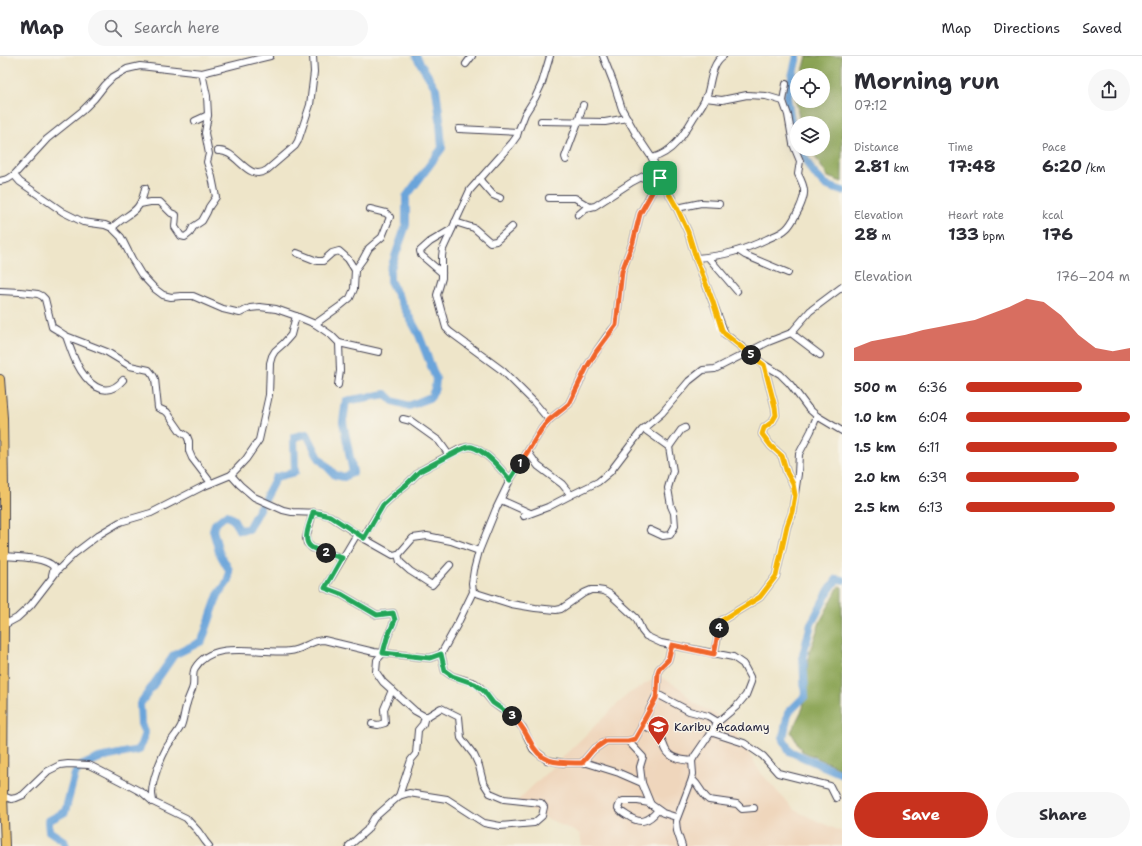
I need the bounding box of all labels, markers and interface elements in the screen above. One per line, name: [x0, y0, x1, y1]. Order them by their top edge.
search box: [88, 10, 368, 46]
text: Map: [20, 15, 64, 40]
icon: search: [102, 17, 124, 39]
text: Search here: [134, 18, 220, 38]
text: Map: [942, 19, 972, 37]
text: Directions: [994, 19, 1060, 37]
text: Saved: [1082, 19, 1122, 37]
text: Morning run: [854, 67, 999, 96]
map controls: [790, 68, 830, 156]
button: locate: [790, 68, 830, 108]
button: share: [1088, 69, 1130, 111]
text: 07:12: [854, 97, 888, 114]
button: layers: [790, 116, 830, 156]
text: Distance: [854, 140, 899, 155]
text: Time: [948, 140, 973, 155]
text: Pace: [1042, 140, 1066, 155]
text: 2.81: [854, 155, 890, 177]
text: 17:48: [948, 155, 996, 177]
text: 6:20: [1042, 155, 1082, 177]
pin: [643, 161, 677, 195]
text: km: [890, 161, 909, 176]
text: /km: [1082, 161, 1106, 176]
icon: arrive: [649, 167, 671, 189]
text: Elevation: [854, 208, 903, 223]
text: Heart rate: [948, 208, 1004, 223]
text: kcal: [1042, 208, 1063, 223]
text: 28: [854, 223, 878, 245]
text: 133: [948, 223, 979, 245]
text: 176: [1042, 223, 1073, 245]
text: m: [878, 229, 891, 244]
text: bpm: [979, 229, 1005, 244]
text: Elevation: [854, 268, 912, 285]
text: 176–204 m: [1056, 268, 1130, 285]
pin: 5: [741, 345, 761, 365]
text: 5: [748, 347, 754, 362]
text: 500 m: [854, 379, 897, 396]
text: 6:36: [918, 379, 947, 396]
text: 1.0 km: [854, 409, 896, 426]
text: 6:04: [918, 409, 948, 426]
text: 1.5 km: [854, 439, 896, 456]
text: 6:11: [918, 439, 940, 456]
pin: 1: [510, 454, 530, 474]
text: 1: [517, 456, 523, 471]
text: 2.0 km: [854, 469, 900, 486]
text: 6:39: [918, 469, 947, 486]
text: 2.5 km: [854, 499, 900, 516]
text: 6:13: [918, 499, 943, 516]
pin: 2: [316, 543, 336, 563]
text: 2: [322, 545, 330, 560]
pin: 4: [709, 618, 729, 638]
text: 4: [715, 620, 723, 635]
pin: 3: [502, 706, 522, 726]
text: 3: [508, 708, 516, 723]
school or university icon: Karibu Acadamy: [646, 714, 672, 747]
place label: Karibu Acadamy: [674, 719, 770, 735]
button: Save: [854, 792, 988, 838]
button: Share: [996, 792, 1130, 838]

